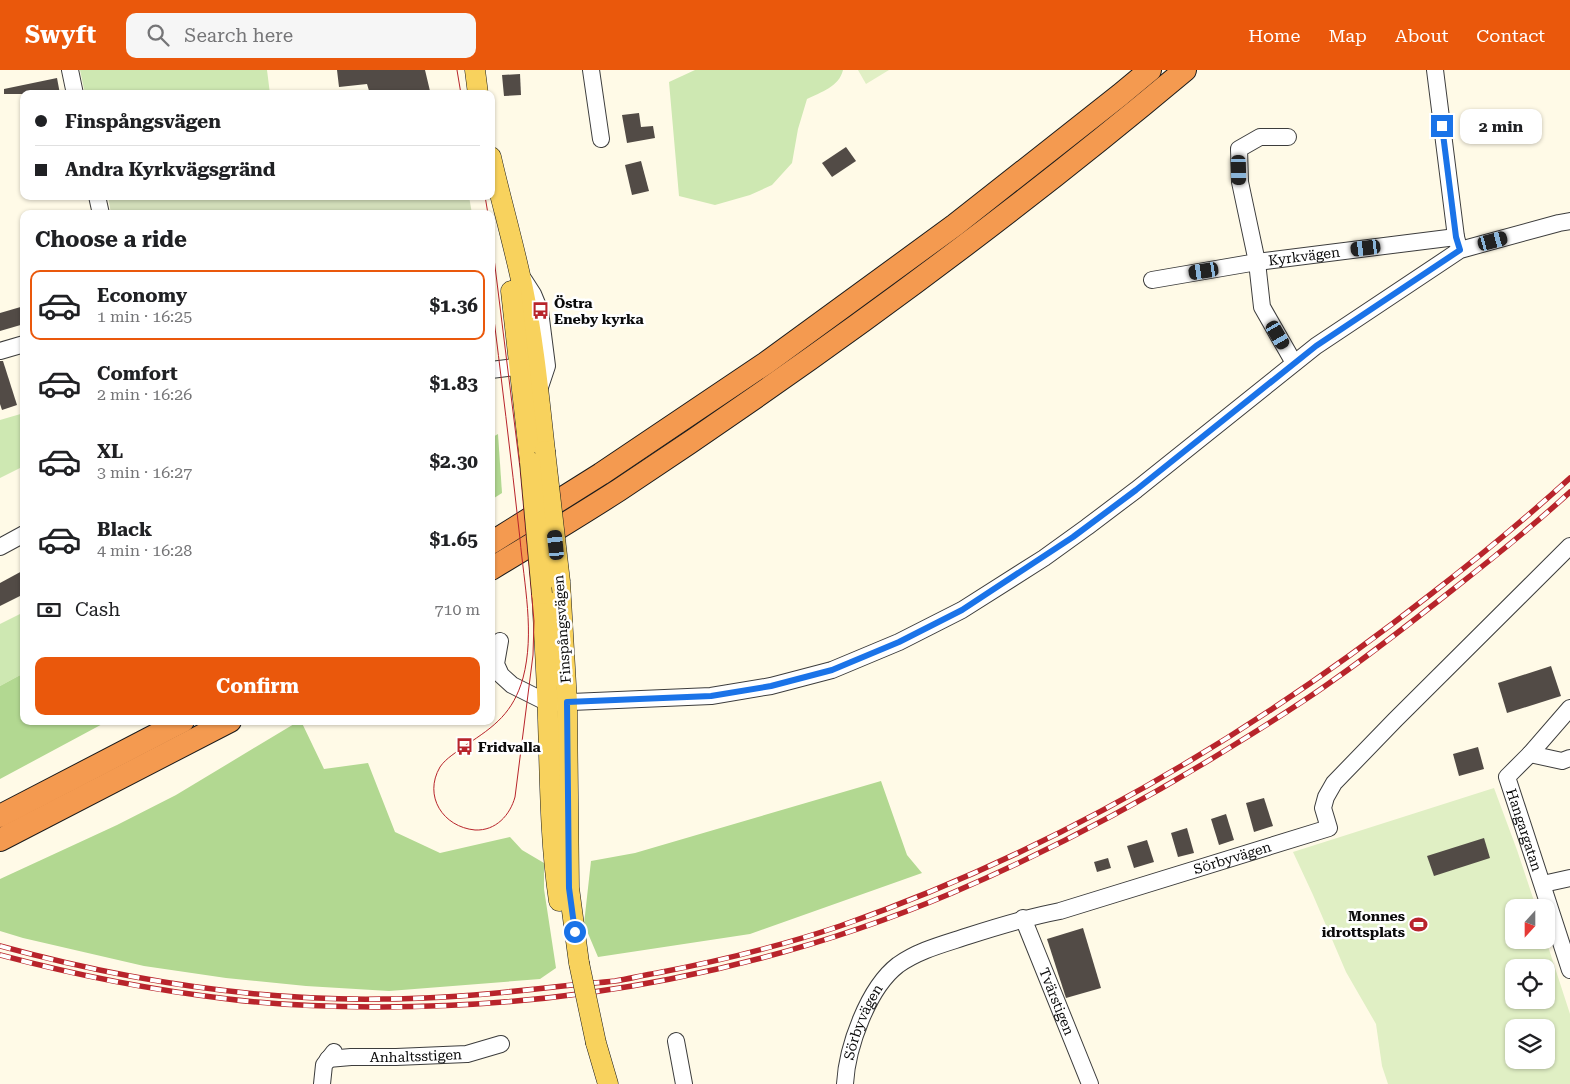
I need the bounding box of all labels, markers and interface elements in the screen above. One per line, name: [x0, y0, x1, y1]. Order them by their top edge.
search box: [126, 13, 476, 58]
text: Swyft: [25, 21, 96, 49]
icon: search: [144, 21, 172, 49]
text: Search here: [184, 24, 293, 47]
text: Home: [1248, 25, 1300, 46]
text: Map: [1328, 25, 1367, 46]
text: About: [1395, 25, 1448, 46]
text: Contact: [1476, 25, 1545, 46]
callout: 2 min: [1460, 108, 1542, 144]
text: Finspångsvägen: [65, 110, 221, 133]
route end: [1431, 115, 1453, 137]
text: 2 min: [1479, 117, 1523, 136]
car: [1231, 155, 1246, 185]
text: Andra Kyrkvägsgränd: [65, 158, 276, 181]
text: Choose a ride: [35, 227, 187, 252]
car: [1476, 230, 1509, 252]
car: [1350, 239, 1381, 257]
street label: Kyrkvägen: [1267, 244, 1341, 269]
car: [1188, 261, 1219, 281]
icon: car: [37, 283, 82, 328]
text: Economy: [97, 284, 187, 307]
text: $1.36: [429, 294, 478, 317]
place label: Östra Eneby kyrka: [554, 295, 644, 327]
bus stop icon: Östra Eneby kyrka: [530, 301, 550, 321]
text: 1 min · 16:25: [97, 307, 192, 326]
car: [1264, 318, 1291, 352]
icon: car: [37, 361, 82, 406]
text: Comfort: [97, 362, 178, 385]
text: $1.83: [429, 372, 478, 395]
text: 2 min · 16:26: [97, 385, 192, 404]
icon: car: [37, 439, 82, 484]
text: XL: [97, 440, 123, 463]
text: $2.30: [429, 450, 478, 473]
text: 3 min · 16:27: [97, 463, 192, 482]
icon: car: [37, 517, 82, 562]
text: Black: [97, 518, 152, 541]
text: $1.65: [429, 528, 478, 551]
car: [546, 529, 565, 561]
text: 4 min · 16:28: [97, 541, 192, 560]
street label: Finspångsvägen: [550, 574, 574, 684]
icon: cash: [35, 596, 63, 624]
text: Cash: [75, 598, 120, 621]
text: 710 m: [434, 600, 480, 619]
button: Confirm: [35, 657, 480, 715]
bus stop icon: Fridvalla: [454, 737, 474, 757]
place label: Fridvalla: [478, 739, 541, 755]
street label: Hangargatan: [1503, 786, 1545, 873]
street label: Sörbyvägen: [1191, 838, 1273, 877]
north arrow: [1505, 899, 1555, 949]
map controls: [1505, 899, 1555, 1069]
place label: Monnes idrottsplats: [1322, 908, 1405, 940]
sports icon: Monnes idrottsplats: [1409, 914, 1429, 934]
route start: [564, 921, 586, 943]
button: locate: [1505, 959, 1555, 1009]
street label: Tvärstigen: [1036, 965, 1077, 1037]
street label: Sörbyvägen: [841, 981, 886, 1061]
button: layers: [1505, 1019, 1555, 1069]
street label: Anhaltsstigen: [370, 1046, 462, 1065]

